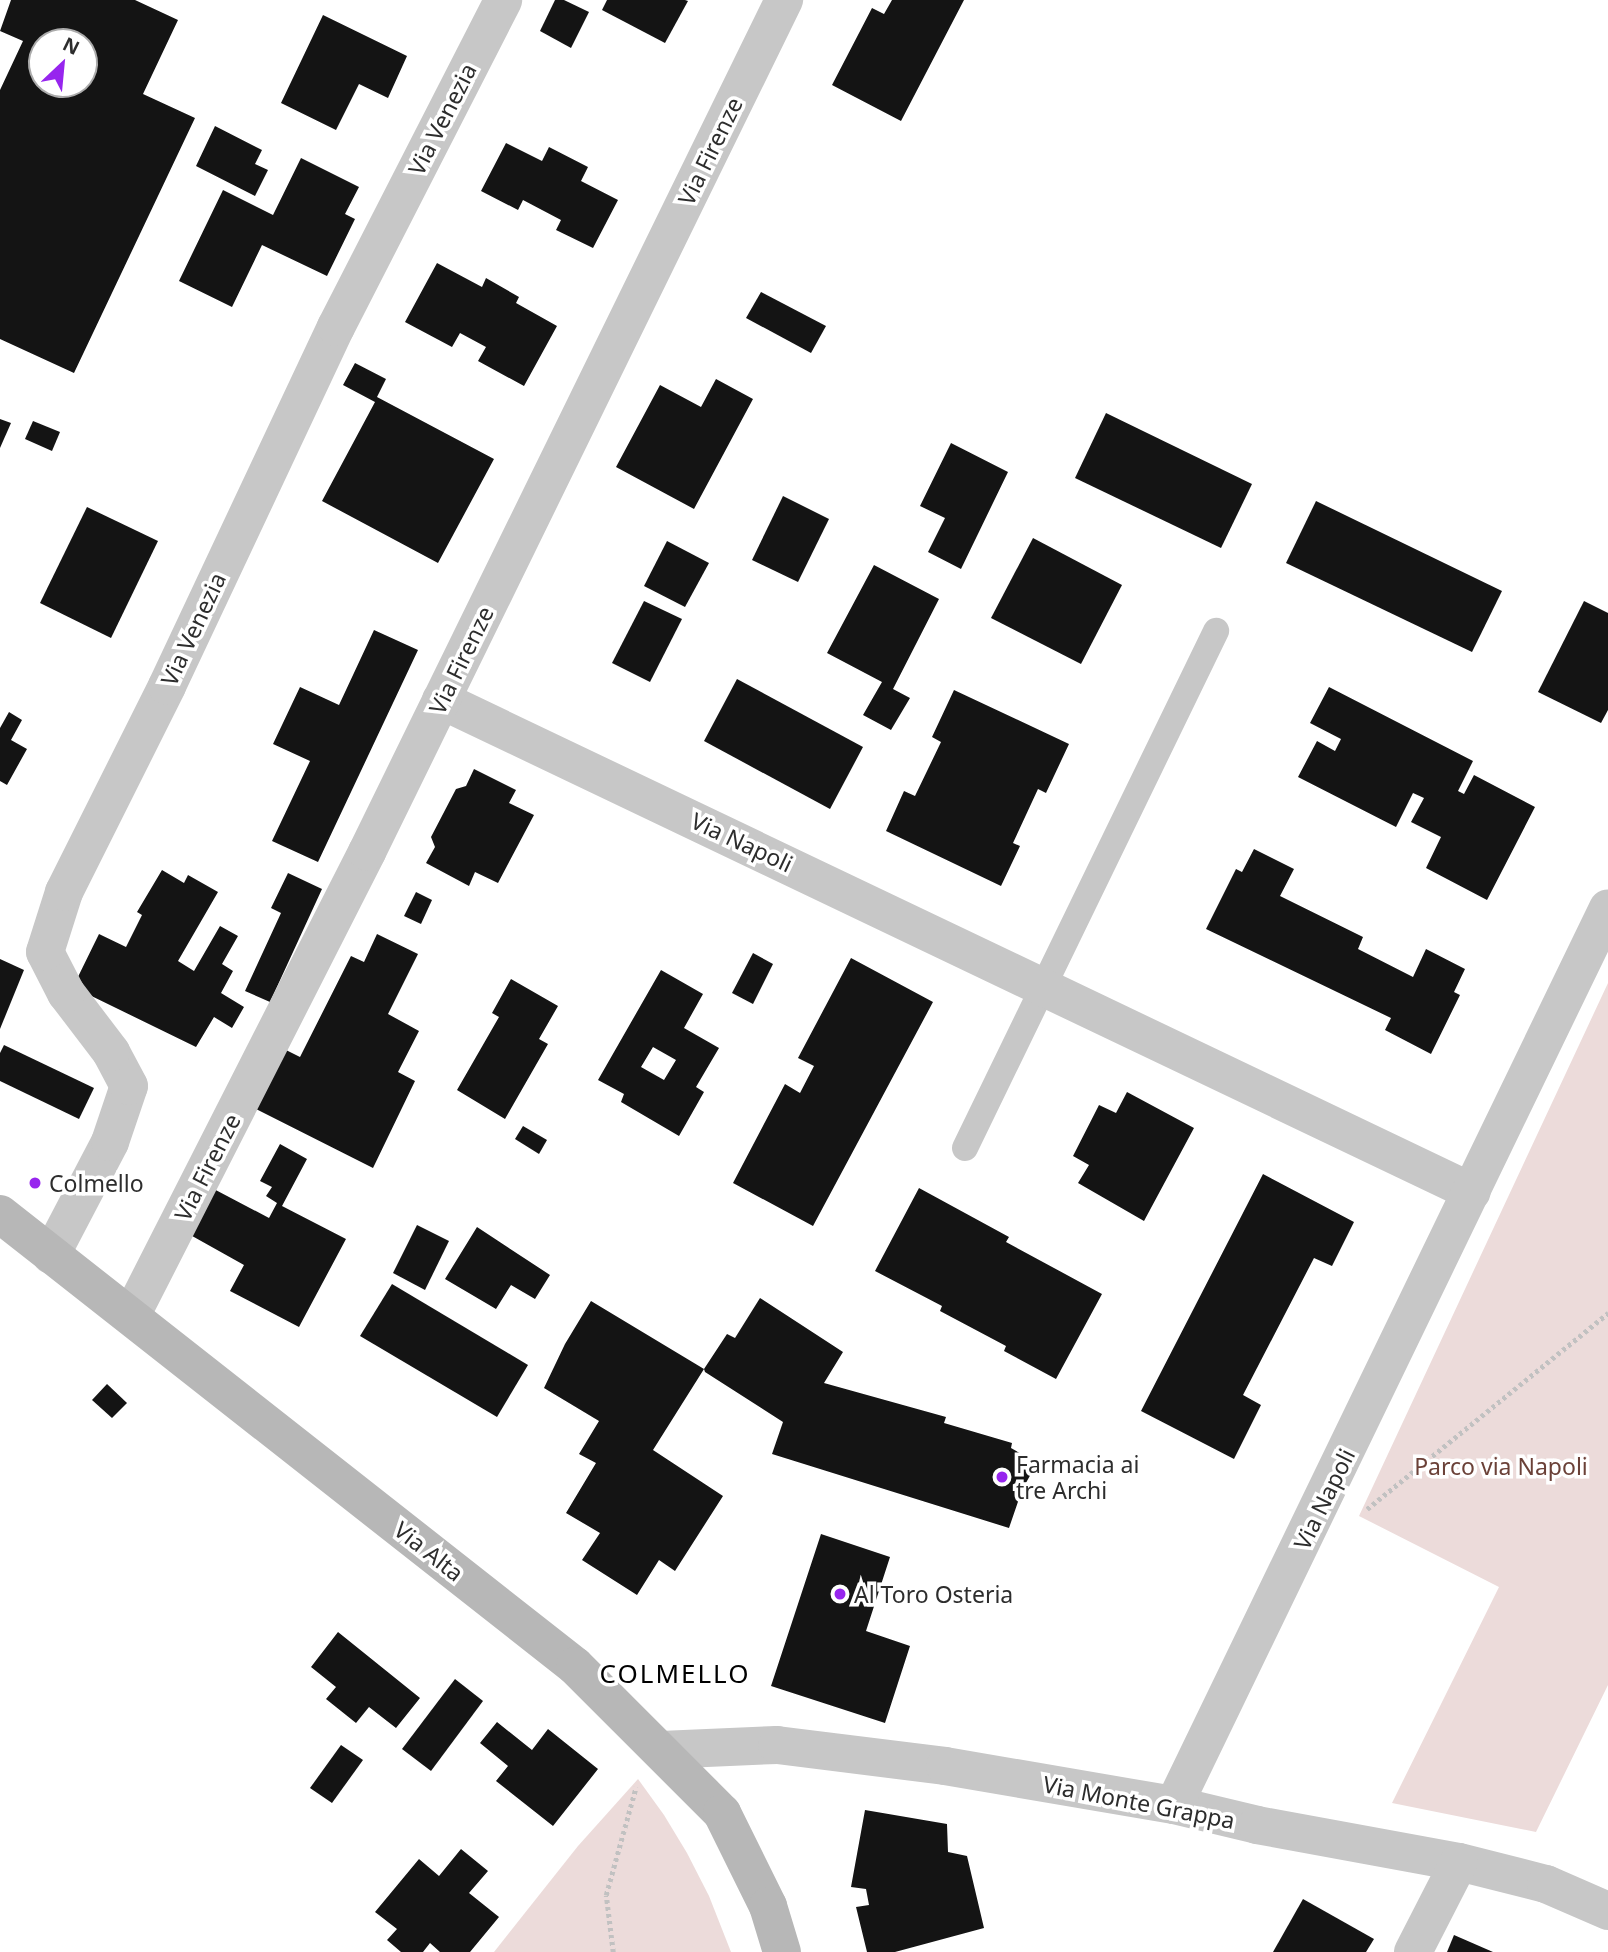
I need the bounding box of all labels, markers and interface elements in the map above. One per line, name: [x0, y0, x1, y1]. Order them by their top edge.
north arrow: [28, 28, 98, 98]
text: N: [59, 31, 84, 61]
street label: Via Venezia: [402, 59, 482, 179]
street label: Via Firenze: [672, 93, 748, 209]
street label: Via Venezia: [155, 568, 231, 690]
street label: Via Firenze: [423, 602, 499, 718]
street label: Via Napoli: [687, 806, 797, 878]
street label: Via Firenze: [168, 1109, 246, 1225]
place label: Colmello: [49, 1169, 144, 1197]
marker: Colmello: [27, 1175, 43, 1191]
street label: Via Napoli: [1288, 1444, 1360, 1554]
place label: Farmacia ai tre Archi: [1016, 1450, 1139, 1504]
park label: Parco via Napoli: [1414, 1452, 1588, 1480]
marker: Farmacia ai tre Archi: [994, 1469, 1010, 1485]
street label: Via Alta: [389, 1515, 469, 1587]
place label: Al Toro Osteria: [854, 1580, 1013, 1608]
marker: Al Toro Osteria: [832, 1586, 848, 1602]
district label: COLMELLO: [601, 1658, 749, 1690]
street label: Via Monte Grappa: [1041, 1770, 1237, 1834]

